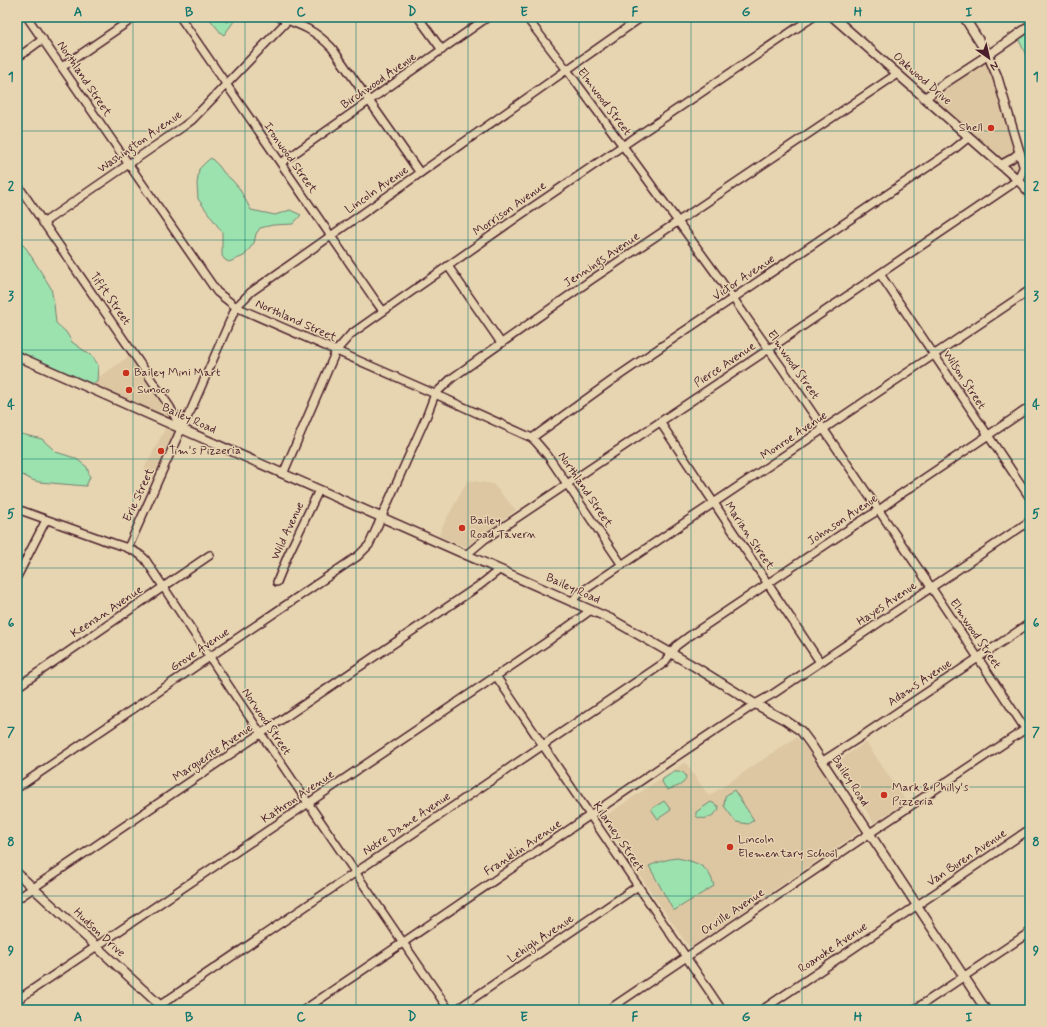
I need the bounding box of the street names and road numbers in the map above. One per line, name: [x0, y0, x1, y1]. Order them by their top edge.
street label: Northland Street: [53, 38, 115, 120]
street label: Birchwood Avenue: [338, 49, 420, 113]
street label: Oakwood Drive: [889, 49, 955, 109]
street label: Elmwood Street: [573, 65, 635, 140]
street label: Washington Avenue: [95, 107, 186, 178]
street label: Ironwood Street: [260, 119, 320, 197]
street label: Lincoln Avenue: [342, 162, 412, 218]
street label: Morrison Avenue: [470, 178, 550, 240]
street label: Jennings Avenue: [561, 229, 644, 292]
street label: Victor Avenue: [710, 251, 778, 305]
street label: Tifft Street: [86, 270, 134, 329]
street label: Northland Street: [253, 296, 339, 346]
street label: Elmwood Street: [763, 327, 823, 403]
street label: Pierce Avenue: [691, 338, 759, 392]
street label: Wilson Street: [939, 347, 989, 413]
street label: Bailey Road: [159, 400, 219, 438]
street label: Monroe Avenue: [757, 408, 831, 464]
street label: Northland Street: [554, 449, 616, 531]
street label: Erie Street: [120, 465, 158, 525]
street label: Johnson Avenue: [805, 490, 882, 549]
street label: Wild Avenue: [268, 499, 308, 563]
street label: Marian Street: [720, 499, 778, 573]
street label: Bailey Road: [543, 570, 603, 608]
street label: Hayes Avenue: [854, 578, 920, 630]
street label: Keenan Avenue: [68, 582, 146, 642]
street label: Elmwood Street: [946, 596, 1005, 673]
street label: Grove Avenue: [167, 624, 233, 676]
street label: Adams Avenue: [885, 655, 956, 710]
street label: Norwood Street: [238, 685, 295, 759]
street label: Marguerite Avenue: [170, 720, 257, 786]
street label: Bailey Road: [828, 752, 872, 810]
street label: Kathron Avenue: [258, 767, 338, 827]
street label: Notre Dame Avenue: [360, 789, 454, 859]
street label: Kilarney Street: [589, 799, 648, 875]
street label: Franklin Avenue: [481, 816, 565, 880]
street label: Van Buren Avenue: [924, 825, 1010, 891]
street label: Orville Avenue: [698, 885, 768, 939]
street label: Hudson Drive: [70, 905, 128, 961]
street label: Lehigh Avenue: [505, 911, 577, 967]
street label: Roanoke Avenue: [795, 919, 871, 977]

